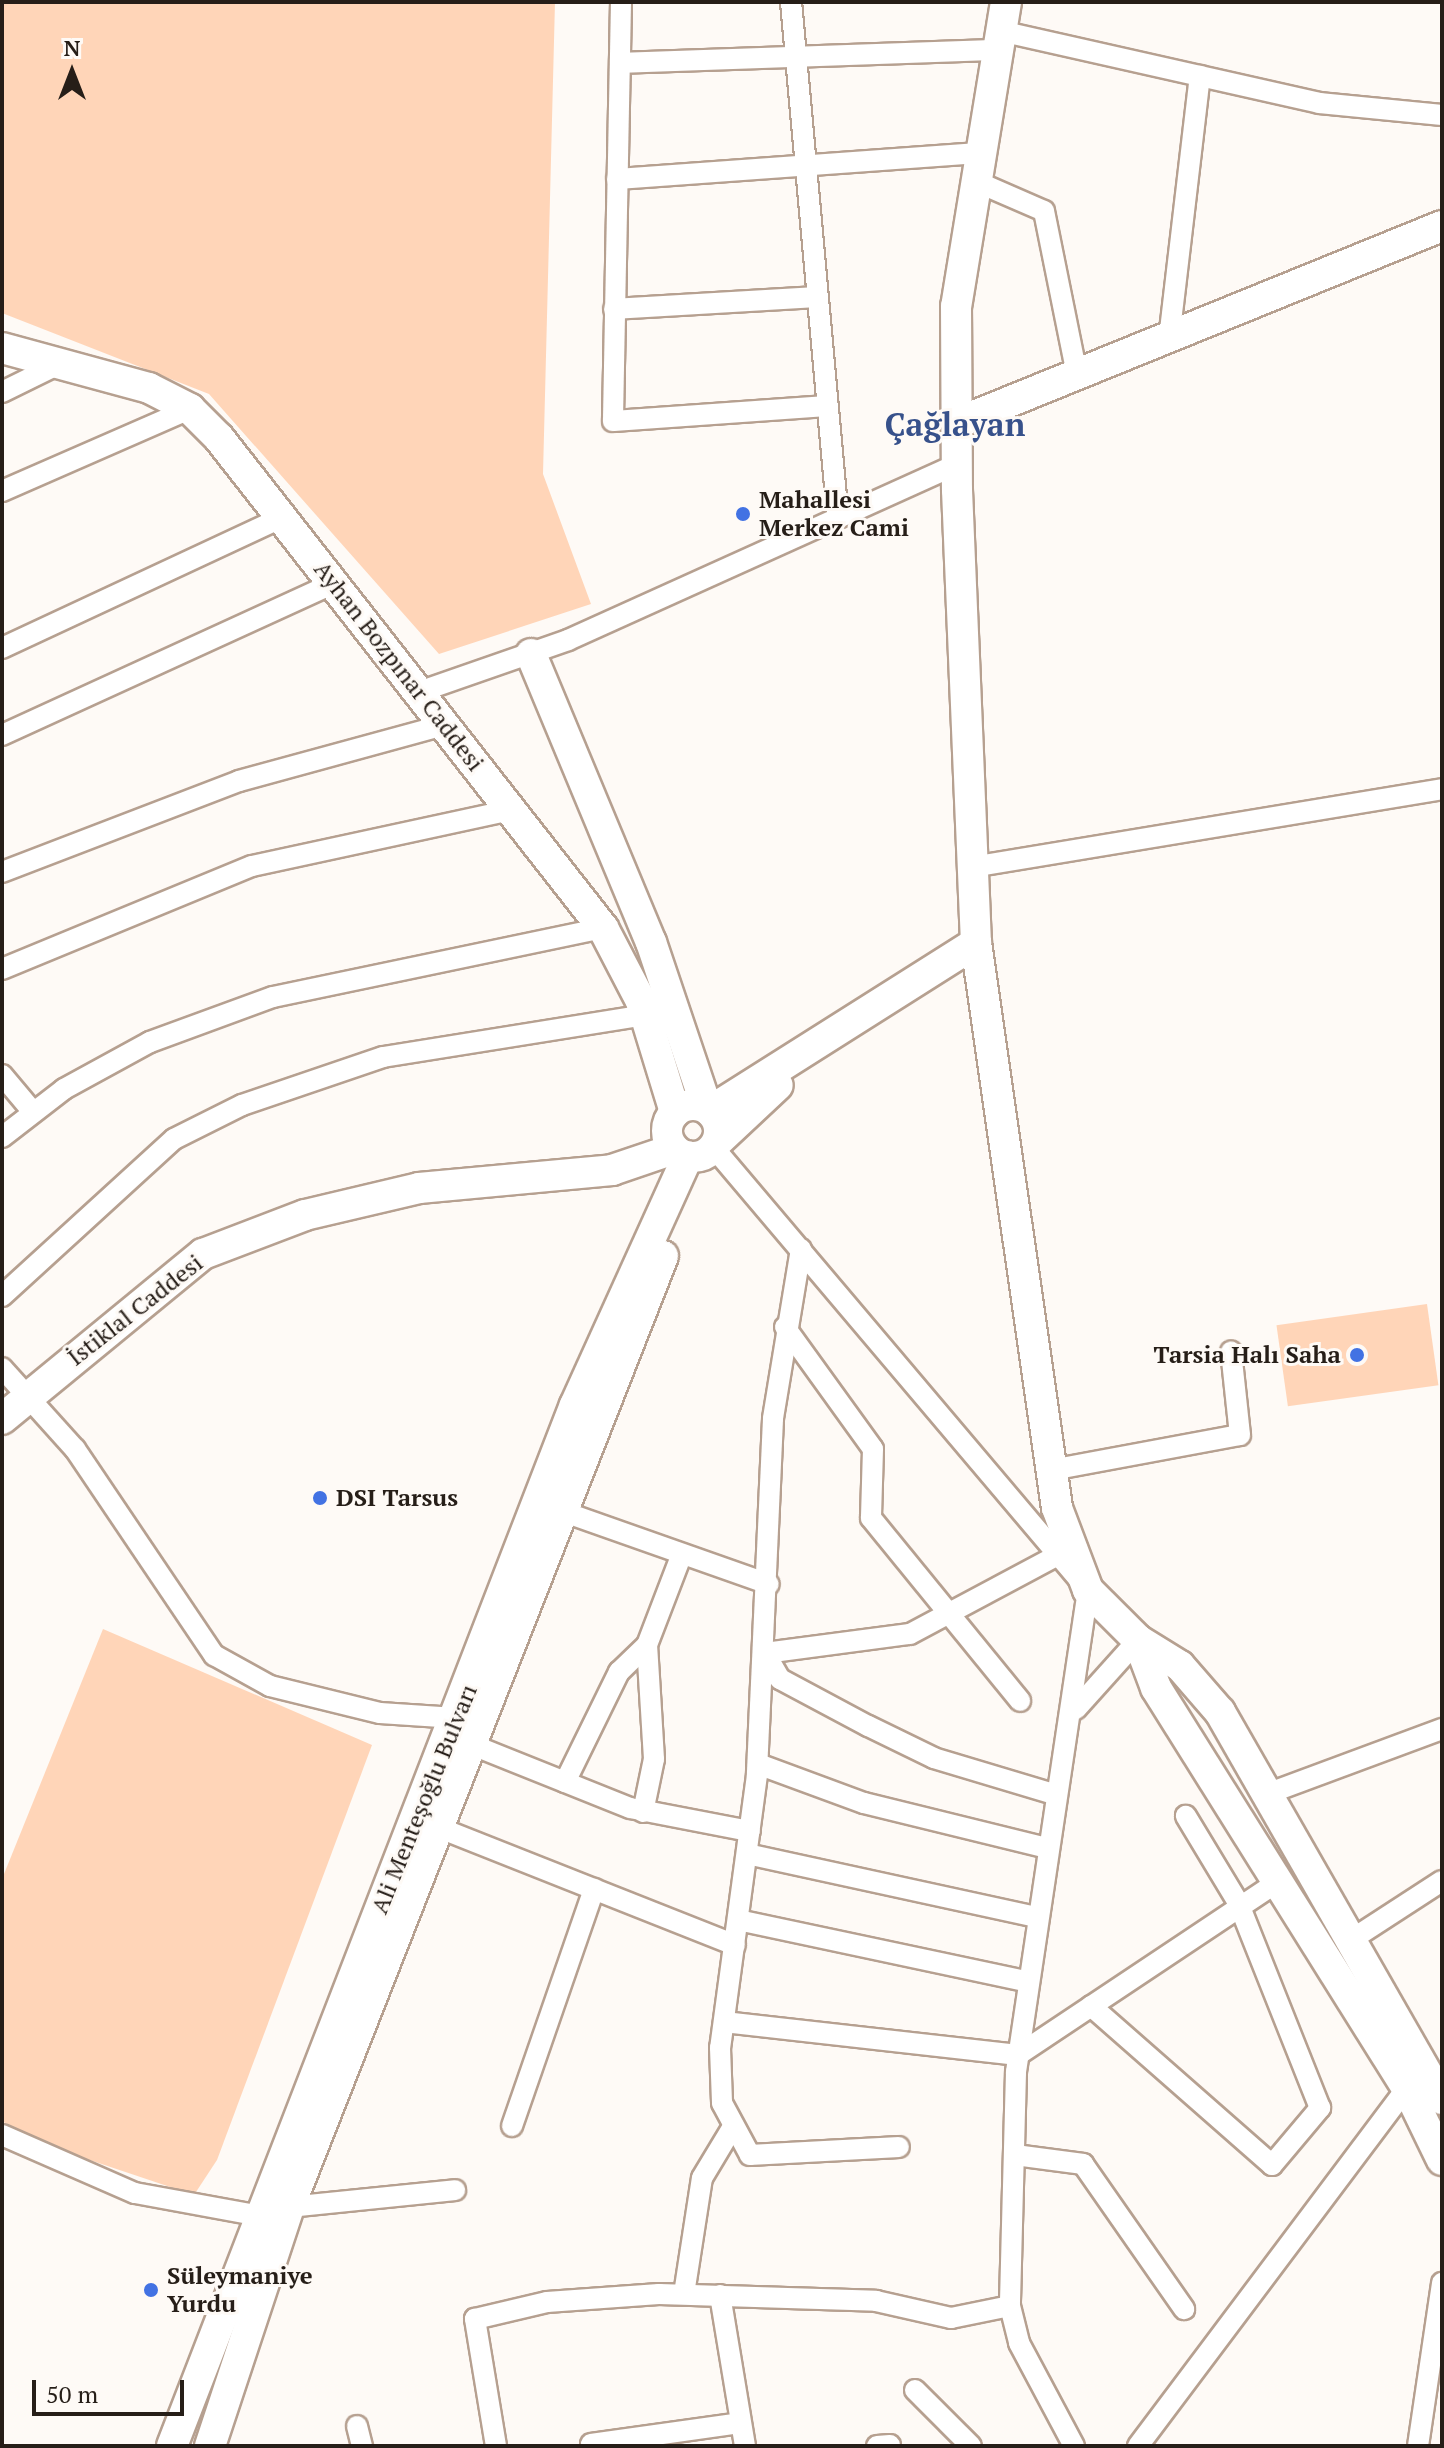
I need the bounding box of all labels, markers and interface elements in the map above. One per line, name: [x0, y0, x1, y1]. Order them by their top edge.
north arrow: [32, 32, 112, 112]
text: N: [64, 33, 80, 62]
district label: Çağlayan: [885, 405, 1025, 443]
place label: Mahallesi Merkez Cami: [759, 486, 909, 542]
marker: Mahallesi Merkez Cami: [734, 505, 752, 523]
street label: Ayhan Bozpınar Caddesi: [308, 555, 490, 777]
street label: İstiklal Caddesi: [62, 1248, 208, 1372]
place label: Tarsia Halı Saha: [1154, 1341, 1341, 1369]
marker: Tarsia Halı Saha: [1348, 1346, 1366, 1364]
place label: DSI Tarsus: [336, 1484, 458, 1512]
marker: DSI Tarsus: [311, 1489, 329, 1507]
street label: Ali Menteşoğlu Bulvarı: [365, 1680, 483, 1918]
place label: Süleymaniye Yurdu: [167, 2262, 313, 2318]
marker: Süleymaniye Yurdu: [142, 2281, 160, 2299]
scale bar: [36, 2364, 188, 2414]
text: 50 m: [46, 2378, 98, 2410]

